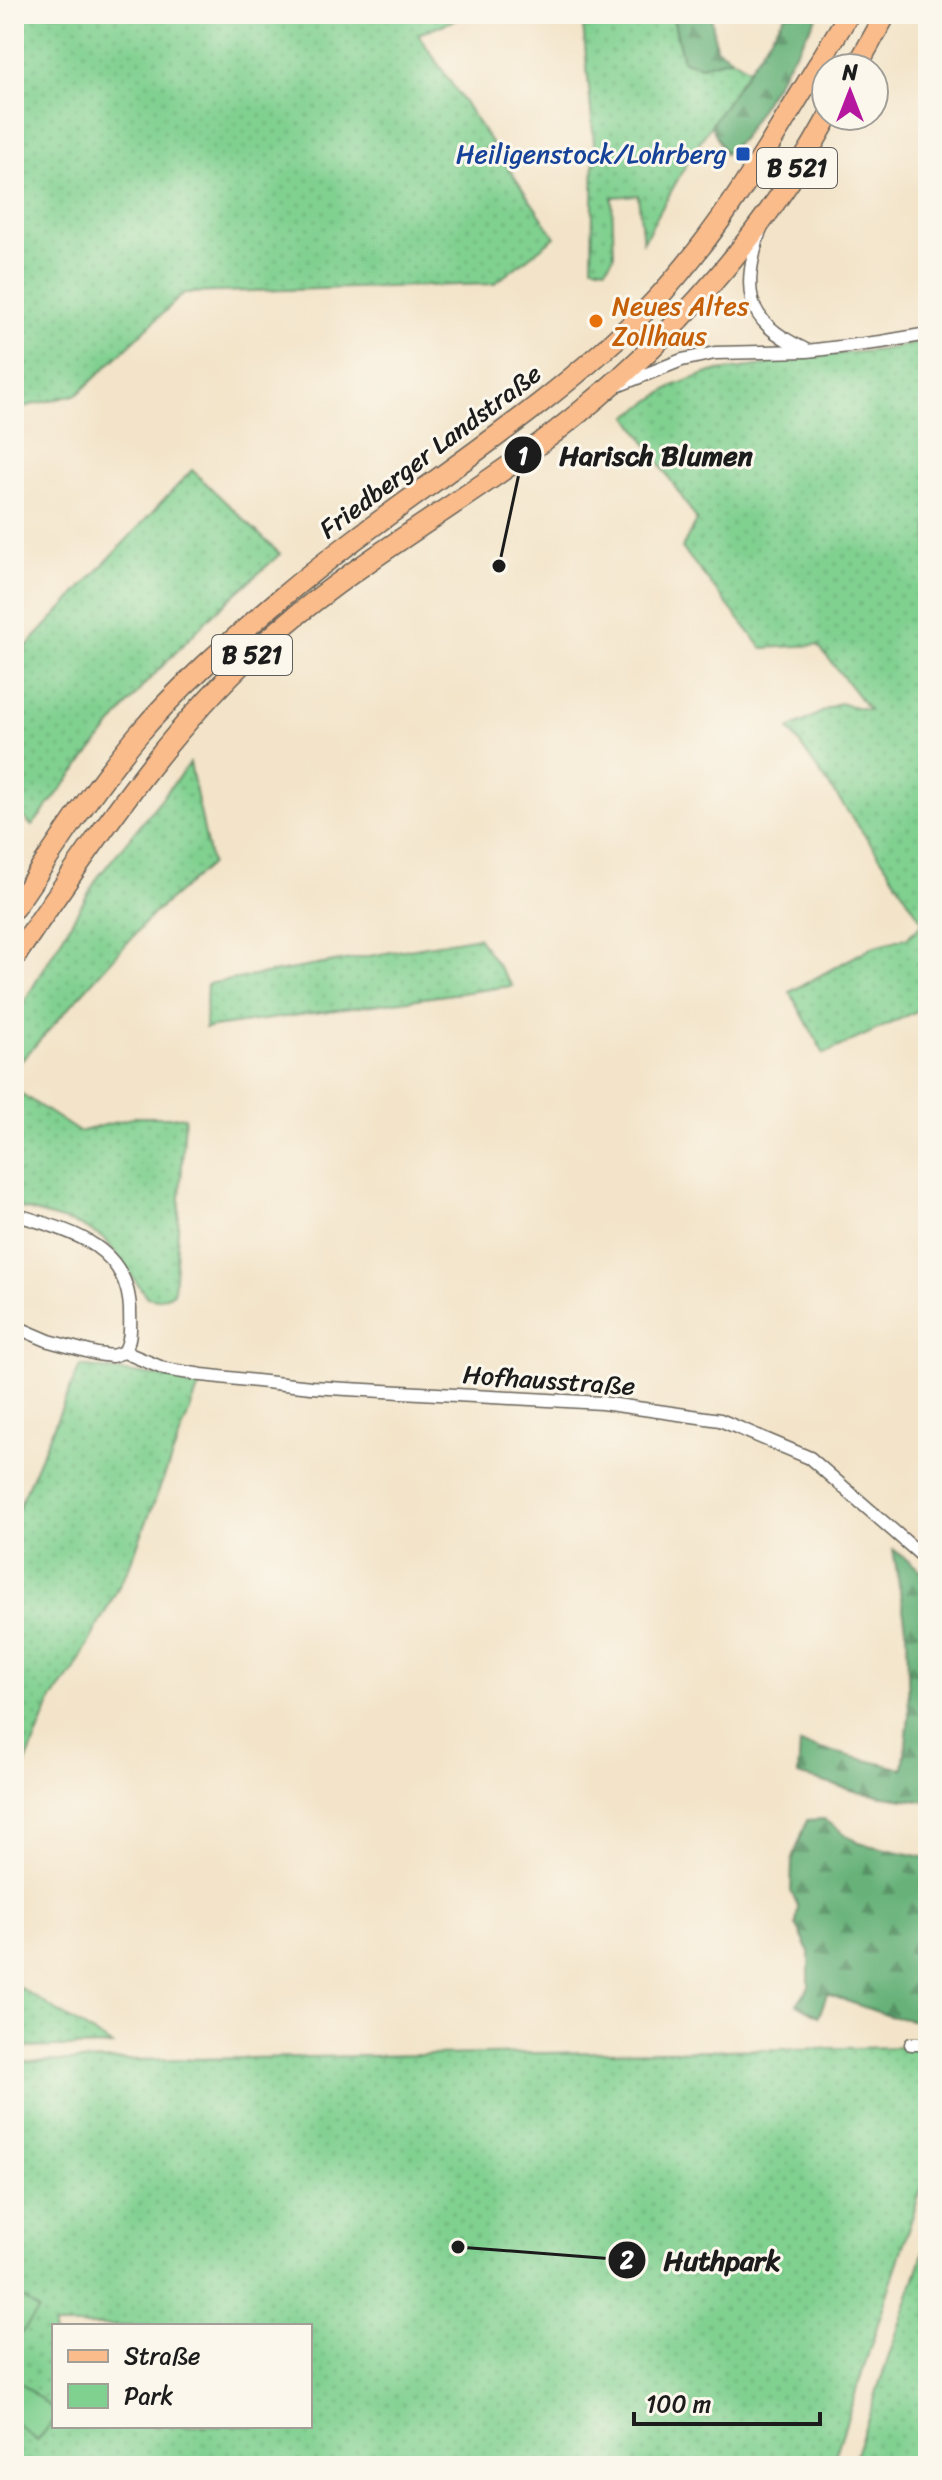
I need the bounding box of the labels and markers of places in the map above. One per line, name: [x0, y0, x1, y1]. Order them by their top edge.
place label: Heiligenstock/Lohrberg: [456, 131, 727, 177]
marker: Heiligenstock/Lohrberg: [734, 145, 752, 163]
place label: Neues Altes Zollhaus: [612, 283, 750, 359]
marker: Neues Altes Zollhaus: [587, 312, 605, 330]
callout: Harisch Blumen: [503, 429, 769, 481]
callout: Huthpark: [607, 2234, 796, 2286]

